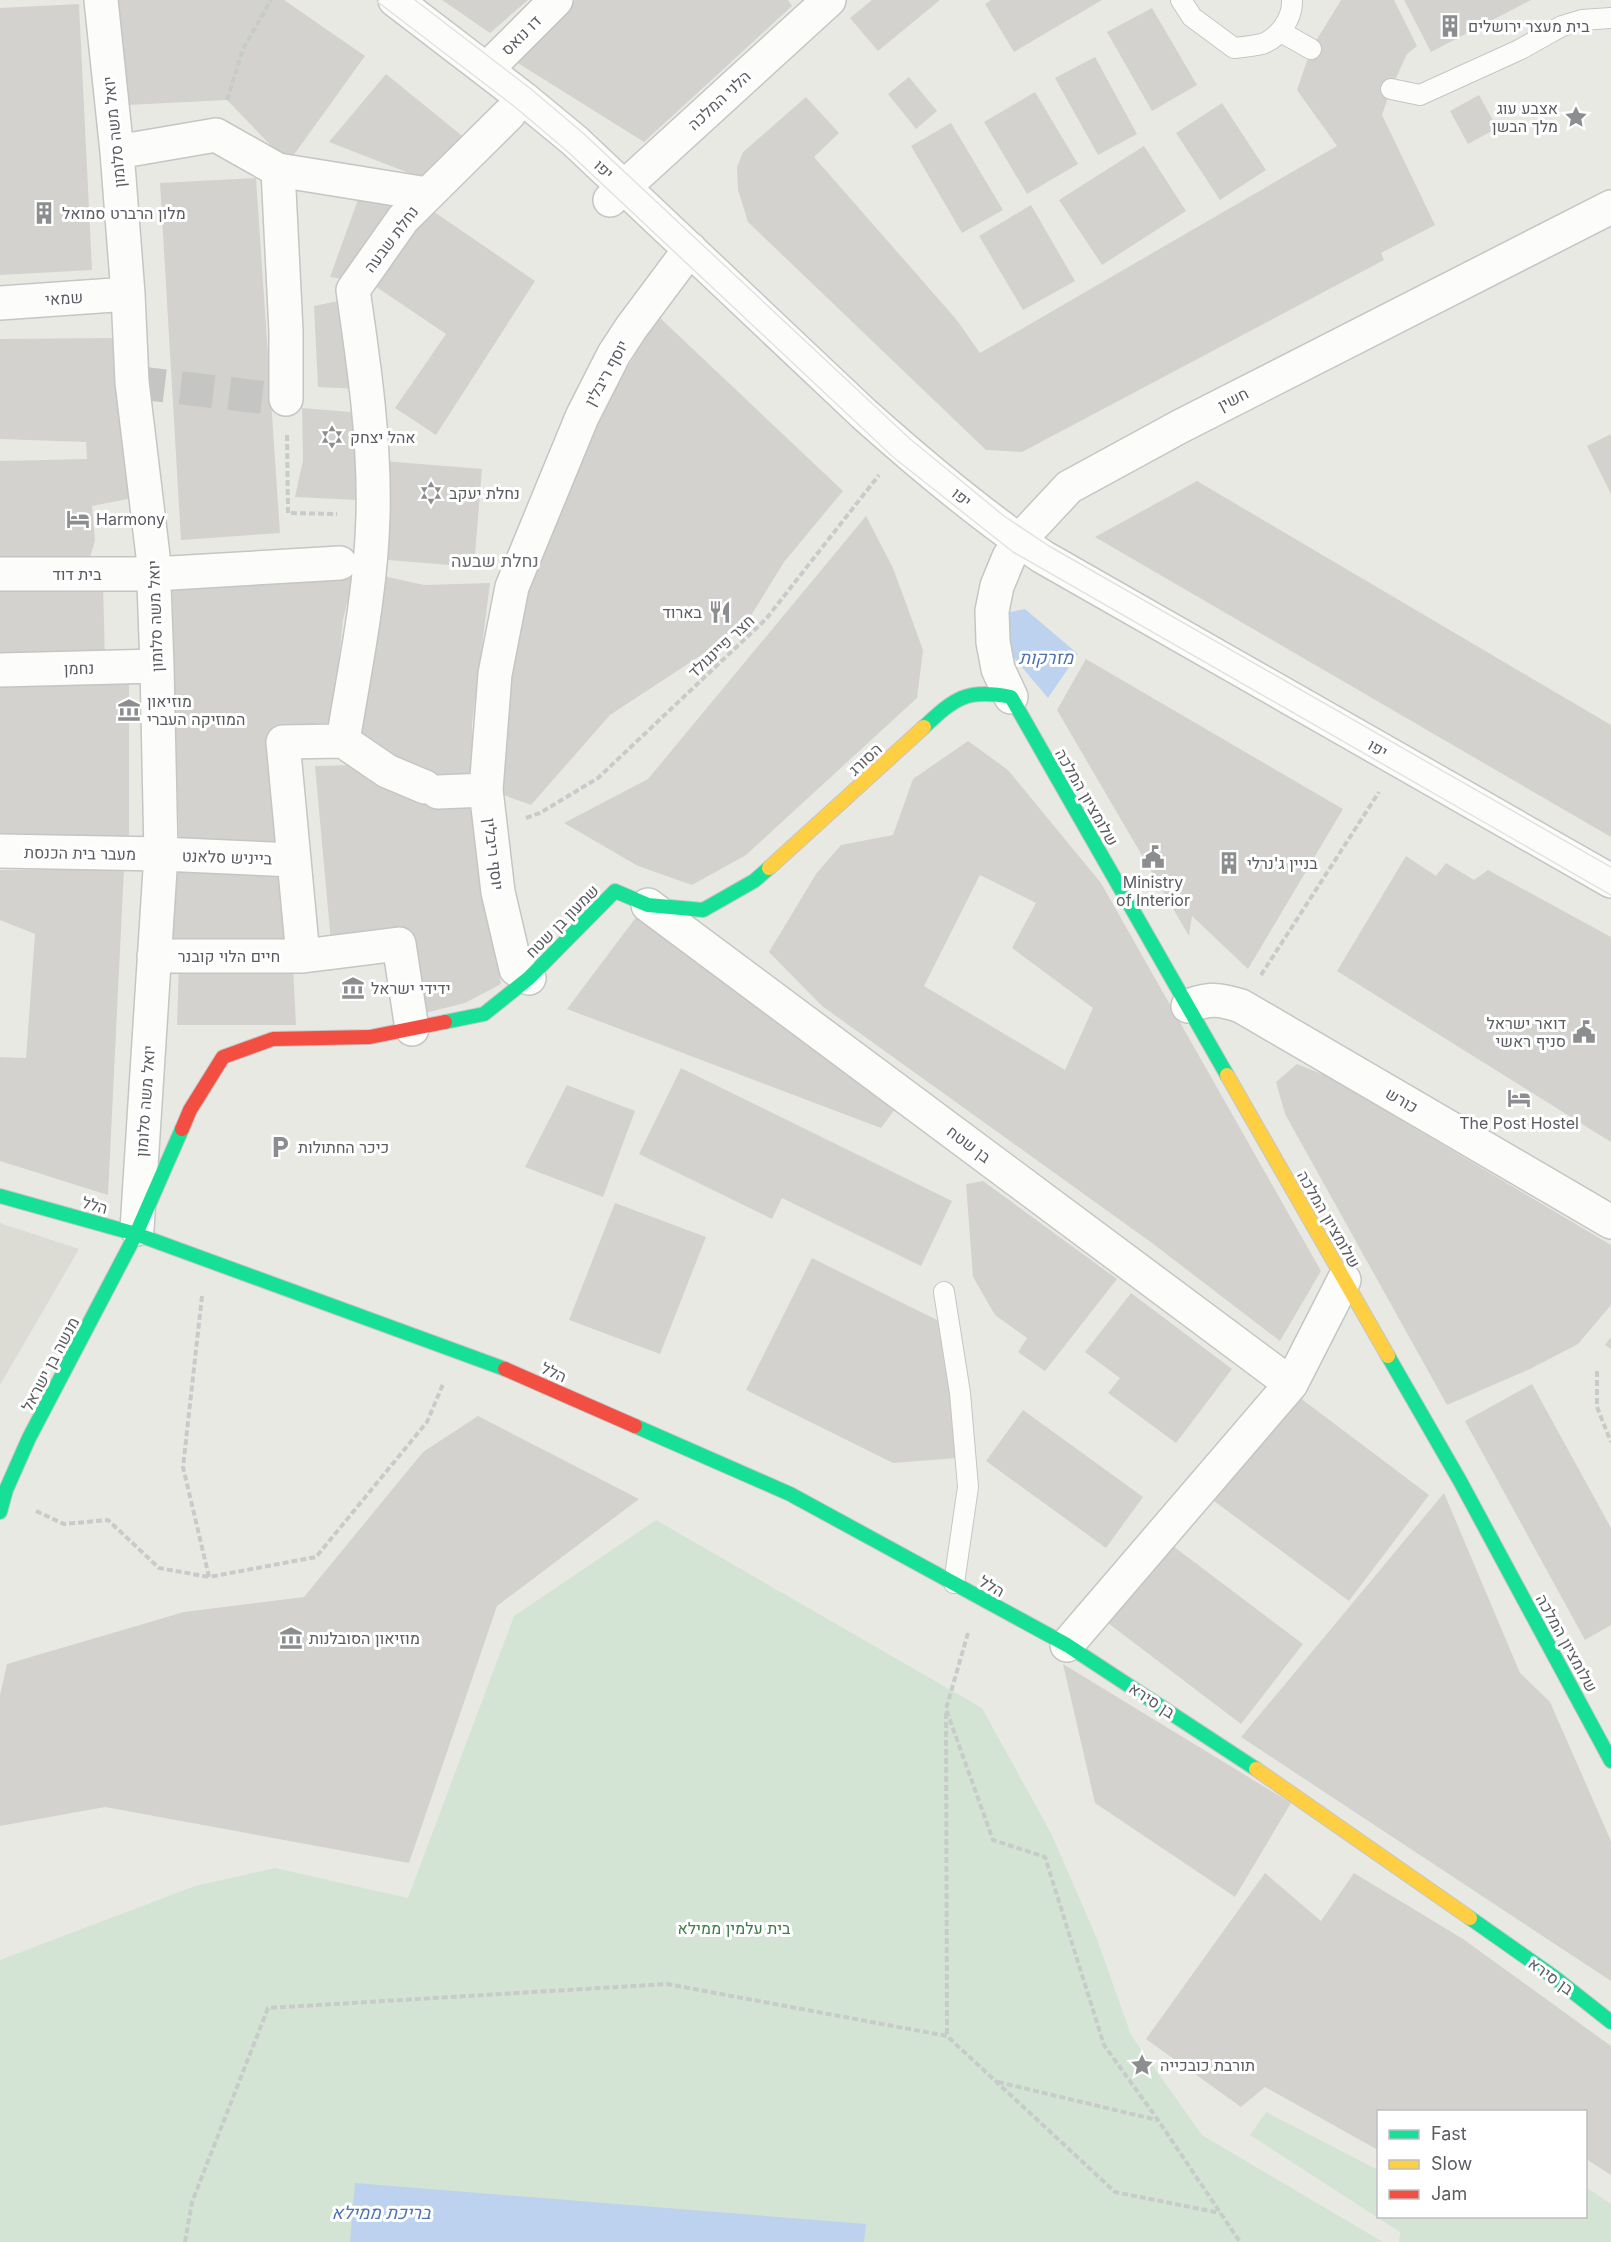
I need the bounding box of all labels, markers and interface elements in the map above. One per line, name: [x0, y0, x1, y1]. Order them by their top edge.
street label: דו נואס: [497, 11, 545, 59]
building icon: בית מעצר ירושלים: [1437, 13, 1463, 39]
place label: בית מעצר ירושלים: [1468, 16, 1590, 36]
street label: הלני המלכה: [683, 66, 755, 134]
street label: יואל משה סלומון: [98, 75, 130, 189]
place label: אצבע עוג מלך הבשן: [1492, 98, 1558, 136]
place icon: אצבע עוג מלך הבשן: [1563, 104, 1589, 130]
street label: יפו: [590, 155, 618, 183]
building icon: מלון הרברט סמואל: [31, 200, 57, 226]
street label: נחלת שבעה: [360, 202, 422, 276]
place label: מלון הרברט סמואל: [62, 203, 186, 223]
street label: שמאי: [44, 287, 84, 309]
street label: יוסף ריבלין: [580, 336, 632, 410]
street label: חשין: [1214, 383, 1252, 415]
synagogue icon: אהל יצחק: [319, 424, 345, 450]
place label: אהל יצחק: [350, 427, 416, 447]
synagogue icon: נחלת יעקב: [418, 480, 444, 506]
place label: נחלת יעקב: [449, 483, 520, 503]
street label: יפו: [948, 483, 976, 511]
hotel icon: Harmony: [65, 506, 91, 532]
place label: Harmony: [96, 509, 165, 529]
district label: נחלת שבעה: [451, 550, 539, 571]
street label: יואל משה סלומון: [143, 560, 167, 672]
street label: בית דוד: [52, 564, 102, 584]
restaurant icon: בארוד: [707, 599, 733, 625]
place label: בארוד: [662, 602, 703, 622]
street label: חצר פיינגולד: [684, 610, 758, 682]
water label: מזרקות: [1019, 647, 1075, 668]
street label: נחמן: [64, 658, 94, 678]
place label: מוזיאון המוזיקה העברי: [147, 691, 245, 729]
museum icon: מוזיאון המוזיקה העברי: [116, 697, 142, 723]
street label: יפו: [1365, 734, 1391, 762]
street label: הסורג: [844, 739, 886, 779]
street label: שלומציון המלכה: [1051, 745, 1123, 849]
street label: יוסף ריבלין: [480, 817, 508, 891]
street label: מעבר בית הכנסת: [24, 842, 136, 864]
public building icon: Ministry of Interior: [1140, 844, 1166, 870]
street label: בייניש סלאנט: [182, 845, 273, 869]
building icon: בניין ג'נרלי: [1216, 850, 1242, 876]
place label: בניין ג'נרלי: [1247, 853, 1318, 873]
place label: Ministry of Interior: [1116, 872, 1190, 910]
street label: שמעון בן שטח: [521, 880, 603, 962]
street label: חיים הלוי קובנר: [178, 946, 280, 966]
museum icon: ידידי ישראל: [340, 975, 366, 1001]
place label: ידידי ישראל: [371, 978, 451, 998]
place label: דואר ישראל סניף ראשי: [1486, 1013, 1566, 1051]
public building icon: דואר ישראל סניף ראשי: [1571, 1019, 1597, 1045]
street label: יואל משה סלומון: [131, 1044, 159, 1158]
street label: כורש: [1382, 1083, 1422, 1117]
hotel icon: The Post Hostel: [1506, 1085, 1532, 1111]
place label: The Post Hostel: [1459, 1113, 1579, 1133]
street label: בן שטח: [943, 1121, 995, 1167]
parking icon: כיכר החתולות: [267, 1134, 293, 1160]
place label: כיכר החתולות: [298, 1137, 389, 1157]
street label: שלומציון המלכה: [1293, 1167, 1365, 1271]
street label: הלל: [80, 1192, 110, 1218]
street label: מנשה בן ישראל: [17, 1313, 83, 1415]
street label: הלל: [538, 1358, 570, 1386]
street label: הלל: [976, 1571, 1008, 1601]
street label: שלומציון המלכה: [1532, 1590, 1602, 1696]
museum icon: מוזיאון הסובלנות: [278, 1625, 304, 1651]
place label: מוזיאון הסובלנות: [309, 1628, 420, 1648]
street label: בן סירא: [1125, 1678, 1179, 1722]
park label: בית עלמין ממילא: [678, 1918, 791, 1938]
street label: בן סירא: [1525, 1953, 1578, 1999]
place icon: תורבת כובכייה: [1129, 2052, 1155, 2078]
place label: תורבת כובכייה: [1160, 2055, 1255, 2075]
legend: [1377, 2110, 1587, 2218]
text: Fast: [1431, 2123, 1467, 2144]
text: Slow: [1431, 2153, 1472, 2174]
text: Jam: [1431, 2183, 1467, 2204]
water label: בריכת ממילא: [332, 2202, 431, 2223]

